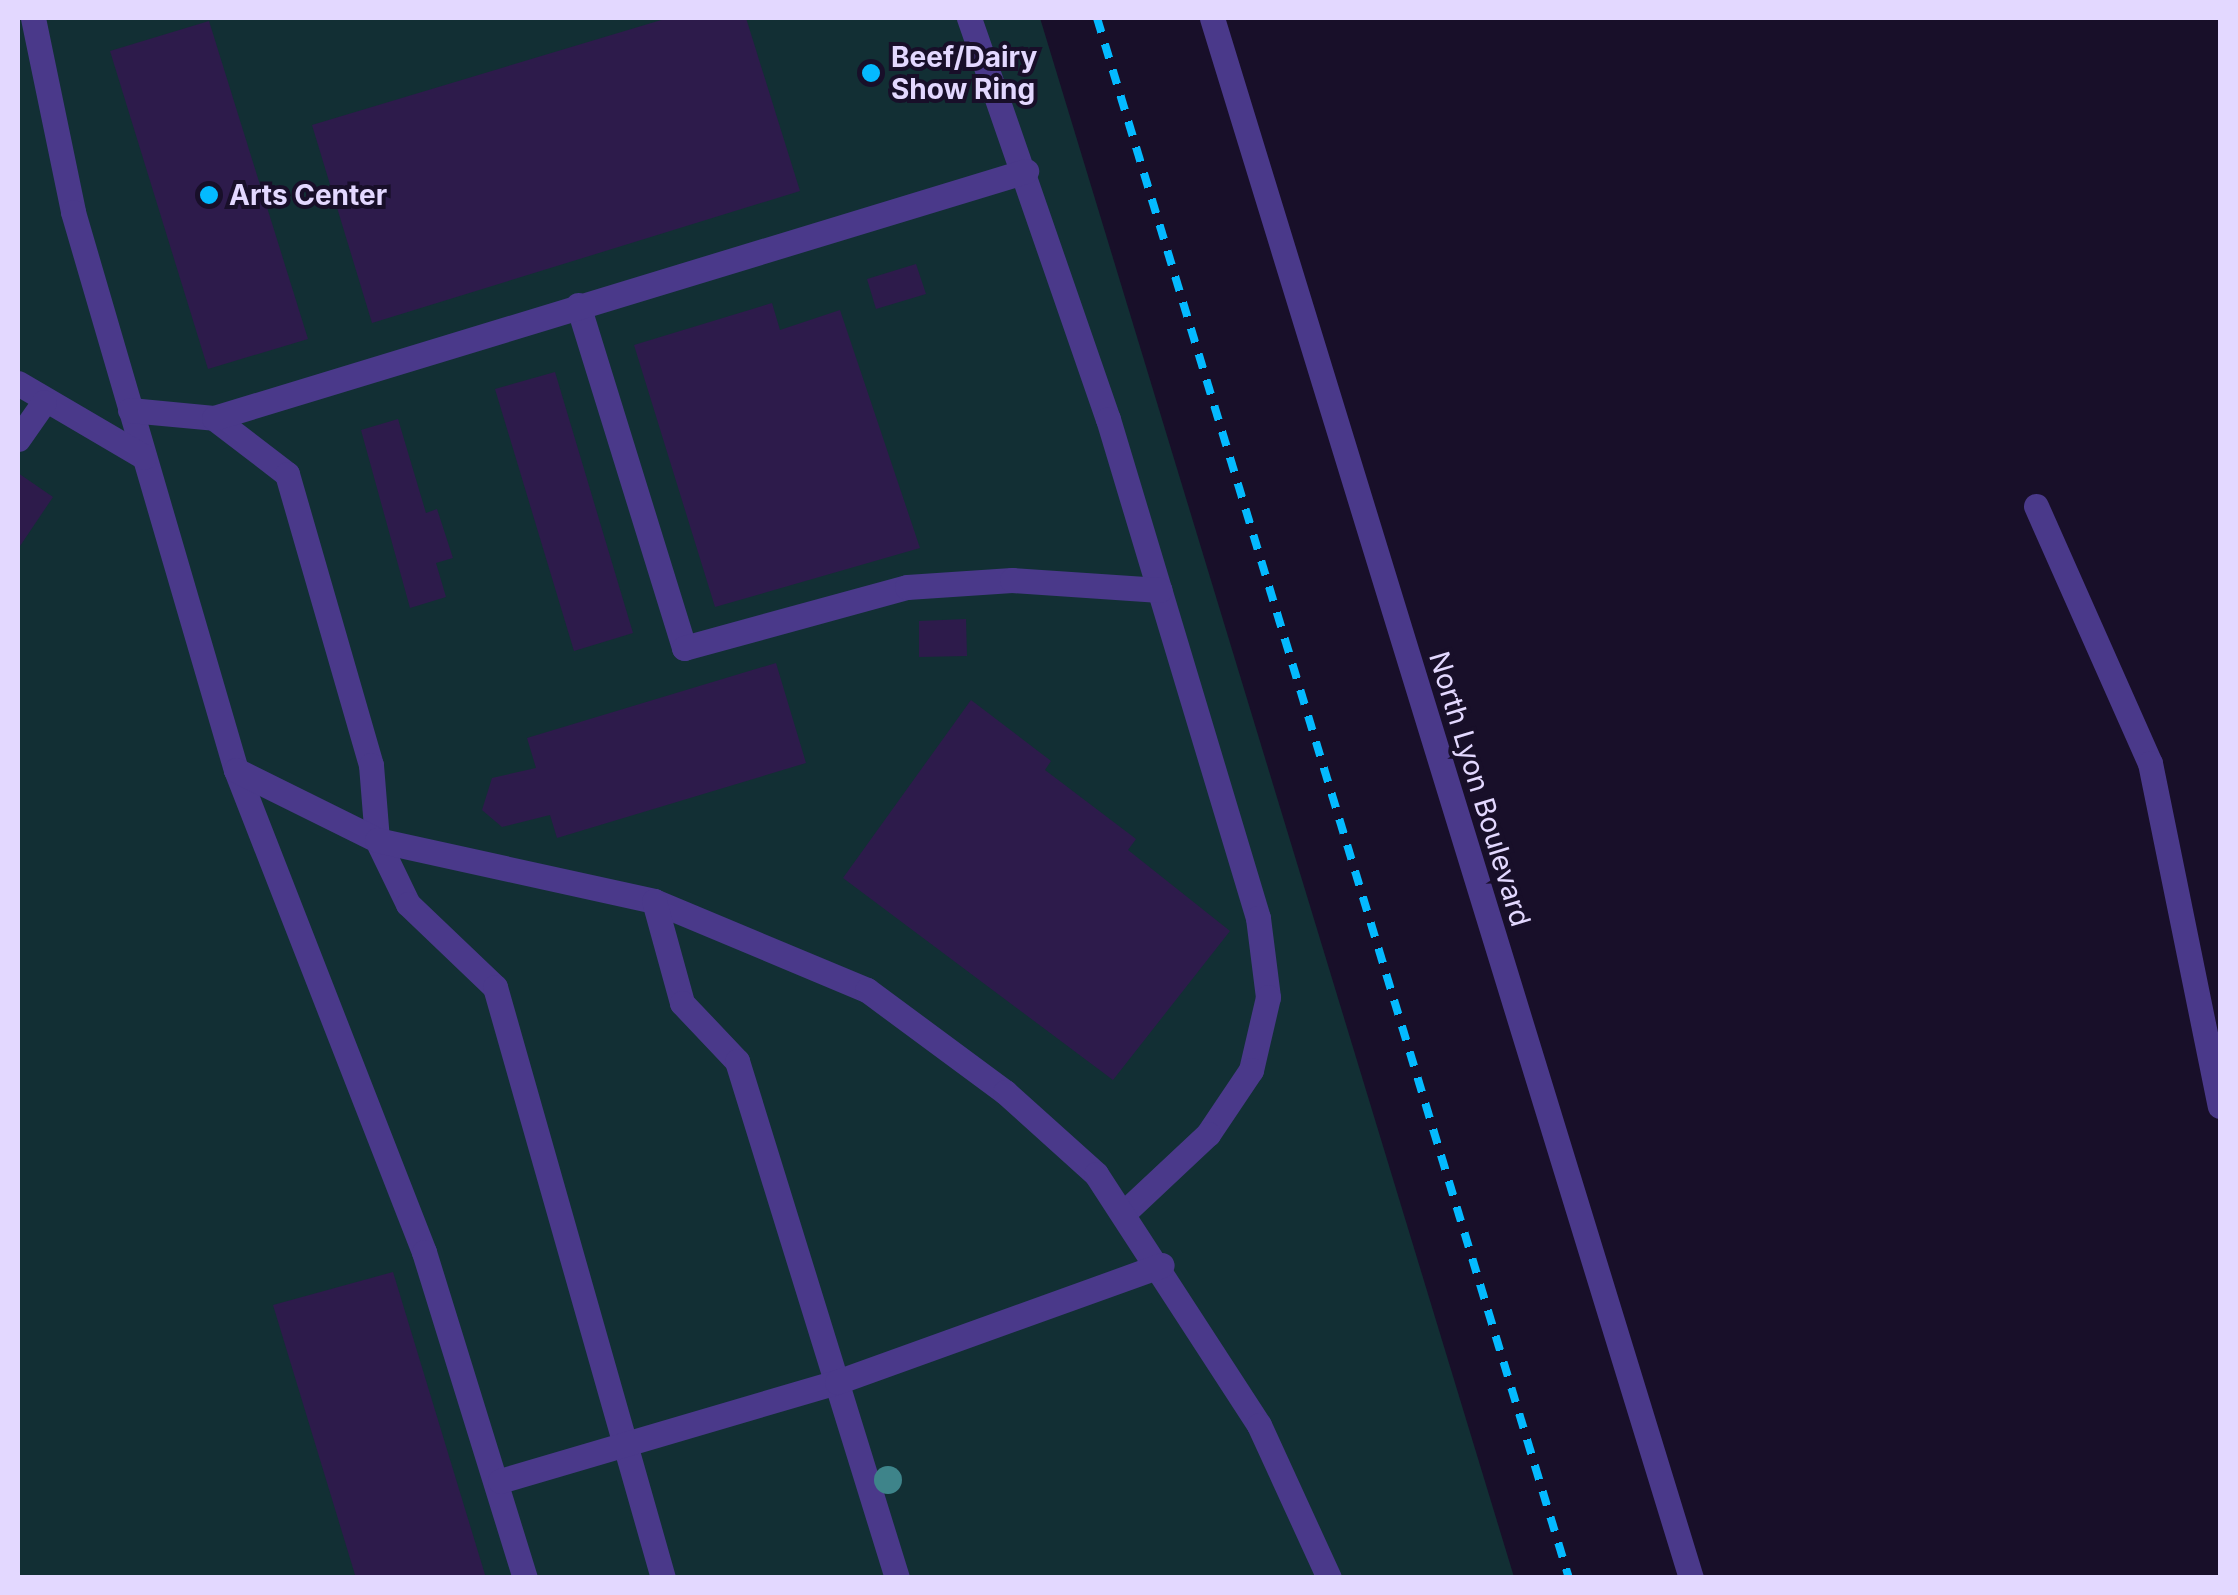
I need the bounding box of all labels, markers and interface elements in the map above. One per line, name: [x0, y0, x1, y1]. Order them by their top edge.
place label: Beef/Dairy Show Ring: [891, 40, 1037, 106]
marker: Beef/Dairy Show Ring: [860, 62, 882, 84]
place label: Arts Center: [229, 178, 387, 212]
marker: Arts Center: [198, 184, 220, 206]
street label: North Lyon Boulevard: [1422, 648, 1538, 930]

